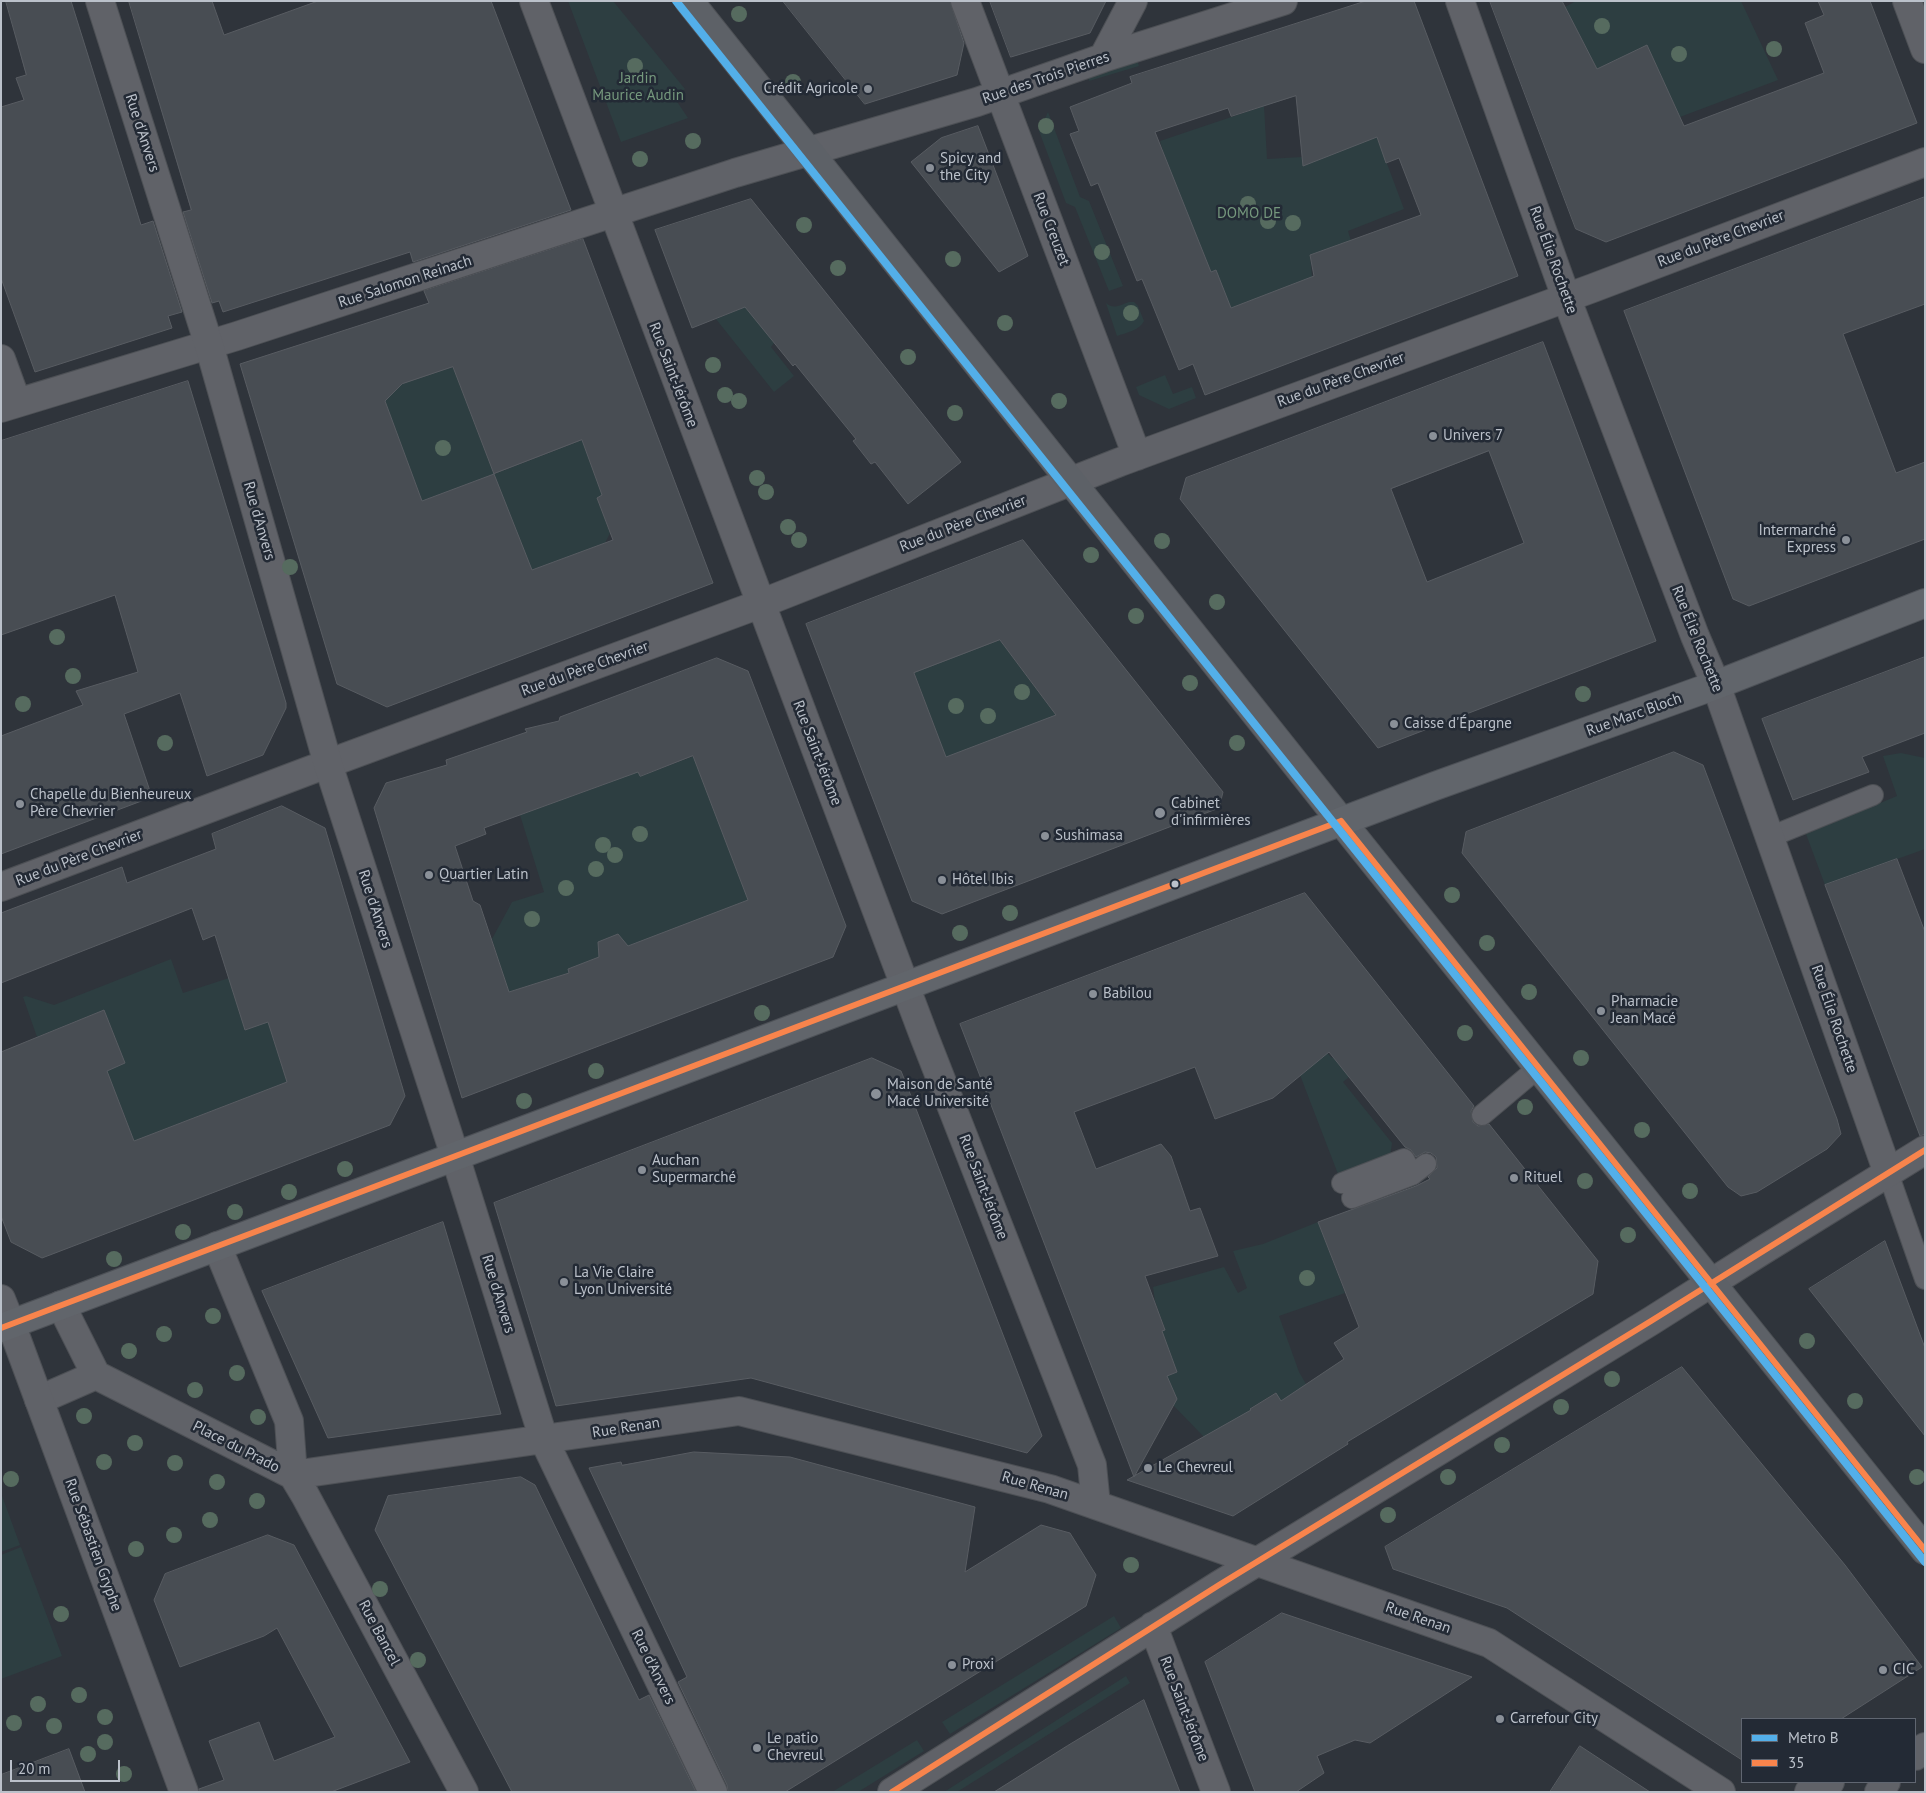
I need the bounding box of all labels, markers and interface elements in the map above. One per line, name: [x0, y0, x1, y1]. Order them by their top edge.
street label: Rue des Trois Pierres: [980, 48, 1112, 108]
park label: Jardin Maurice Audin: [592, 70, 684, 105]
place label: Crédit Agricole: [764, 80, 858, 98]
marker: Crédit Agricole: [862, 83, 874, 95]
street label: Rue d'Anvers: [121, 92, 163, 174]
place label: Spicy and the City: [940, 150, 1001, 185]
marker: Spicy and the City: [924, 162, 936, 174]
street label: Rue Creuzet: [1029, 190, 1073, 268]
street label: Rue Élie Rochette: [1525, 204, 1581, 316]
park label: DOMO DE: [1217, 205, 1281, 223]
street label: Rue du Père Chevrier: [1655, 207, 1787, 271]
street label: Rue Salomon Reinach: [336, 252, 474, 312]
street label: Rue Saint-Jérôme: [645, 320, 701, 430]
street label: Rue du Père Chevrier: [1275, 349, 1407, 411]
place label: Univers 7: [1443, 427, 1503, 445]
marker: Univers 7: [1427, 430, 1439, 442]
street label: Rue d'Anvers: [239, 480, 279, 562]
street label: Rue du Père Chevrier: [897, 492, 1029, 556]
place label: Intermarché Express: [1758, 522, 1836, 557]
marker: Intermarché Express: [1840, 534, 1852, 546]
street label: Rue Élie Rochette: [1667, 583, 1727, 695]
street label: Rue du Père Chevrier: [519, 638, 651, 700]
street label: Rue Marc Bloch: [1584, 689, 1684, 741]
street label: Rue Saint-Jérôme: [789, 698, 845, 808]
place label: Caisse d'Épargne: [1404, 715, 1512, 733]
marker: Caisse d'Épargne: [1388, 718, 1400, 730]
place label: Chapelle du Bienheureux Père Chevrier: [30, 786, 192, 821]
place label: Cabinet d'infirmières: [1171, 795, 1251, 830]
marker: Chapelle du Bienheureux Père Chevrier: [14, 798, 26, 810]
marker: Cabinet d'infirmières: [1153, 806, 1167, 820]
street label: Rue du Père Chevrier: [13, 826, 145, 890]
place label: Sushimasa: [1055, 827, 1123, 845]
marker: Sushimasa: [1039, 830, 1051, 842]
place label: Quartier Latin: [439, 866, 528, 884]
street label: Rue d'Anvers: [354, 868, 396, 950]
marker: Quartier Latin: [423, 869, 435, 881]
place label: Hôtel Ibis: [952, 871, 1014, 889]
marker: Hôtel Ibis: [936, 874, 948, 886]
unlabelled marker: [1170, 879, 1180, 889]
street label: Rue Élie Rochette: [1807, 963, 1861, 1075]
place label: Babilou: [1103, 985, 1152, 1003]
marker: Babilou: [1087, 988, 1099, 1000]
place label: Pharmacie Jean Macé: [1611, 993, 1678, 1028]
marker: Pharmacie Jean Macé: [1595, 1005, 1607, 1017]
place label: Maison de Santé Macé Université: [887, 1076, 993, 1111]
marker: Maison de Santé Macé Université: [869, 1087, 883, 1101]
street label: Rue Saint-Jérôme: [955, 1132, 1011, 1242]
place label: Auchan Supermarché: [652, 1152, 736, 1187]
marker: Auchan Supermarché: [636, 1164, 648, 1176]
place label: Rituel: [1524, 1169, 1562, 1187]
marker: Rituel: [1508, 1172, 1520, 1184]
street label: Rue d'Anvers: [478, 1253, 518, 1335]
place label: La Vie Claire Lyon Université: [574, 1264, 672, 1299]
marker: La Vie Claire Lyon Université: [558, 1276, 570, 1288]
street label: Rue Renan: [591, 1414, 661, 1442]
street label: Place du Prado: [190, 1417, 282, 1477]
place label: Le Chevreul: [1158, 1459, 1233, 1477]
marker: Le Chevreul: [1142, 1462, 1154, 1474]
street label: Rue Renan: [1000, 1468, 1070, 1504]
street label: Rue Sébastien Gryphe: [61, 1476, 125, 1614]
street label: Rue Bancel: [354, 1597, 404, 1669]
street label: Rue Renan: [1383, 1598, 1453, 1638]
street label: Rue d'Anvers: [627, 1627, 679, 1707]
street label: Rue Saint-Jérôme: [1156, 1654, 1212, 1764]
place label: Proxi: [962, 1656, 994, 1674]
marker: Proxi: [946, 1659, 958, 1671]
place label: CIC: [1893, 1661, 1914, 1679]
marker: CIC: [1877, 1664, 1889, 1676]
place label: Carrefour City: [1510, 1710, 1598, 1728]
marker: Carrefour City: [1494, 1713, 1506, 1725]
legend: [1741, 1718, 1916, 1783]
text: Metro B: [1788, 1728, 1838, 1747]
place label: Le patio Chevreul: [767, 1730, 823, 1765]
marker: Le patio Chevreul: [751, 1742, 763, 1754]
scale bar: [12, 1750, 122, 1782]
text: 35: [1788, 1753, 1804, 1772]
text: 20 m: [18, 1759, 51, 1778]

